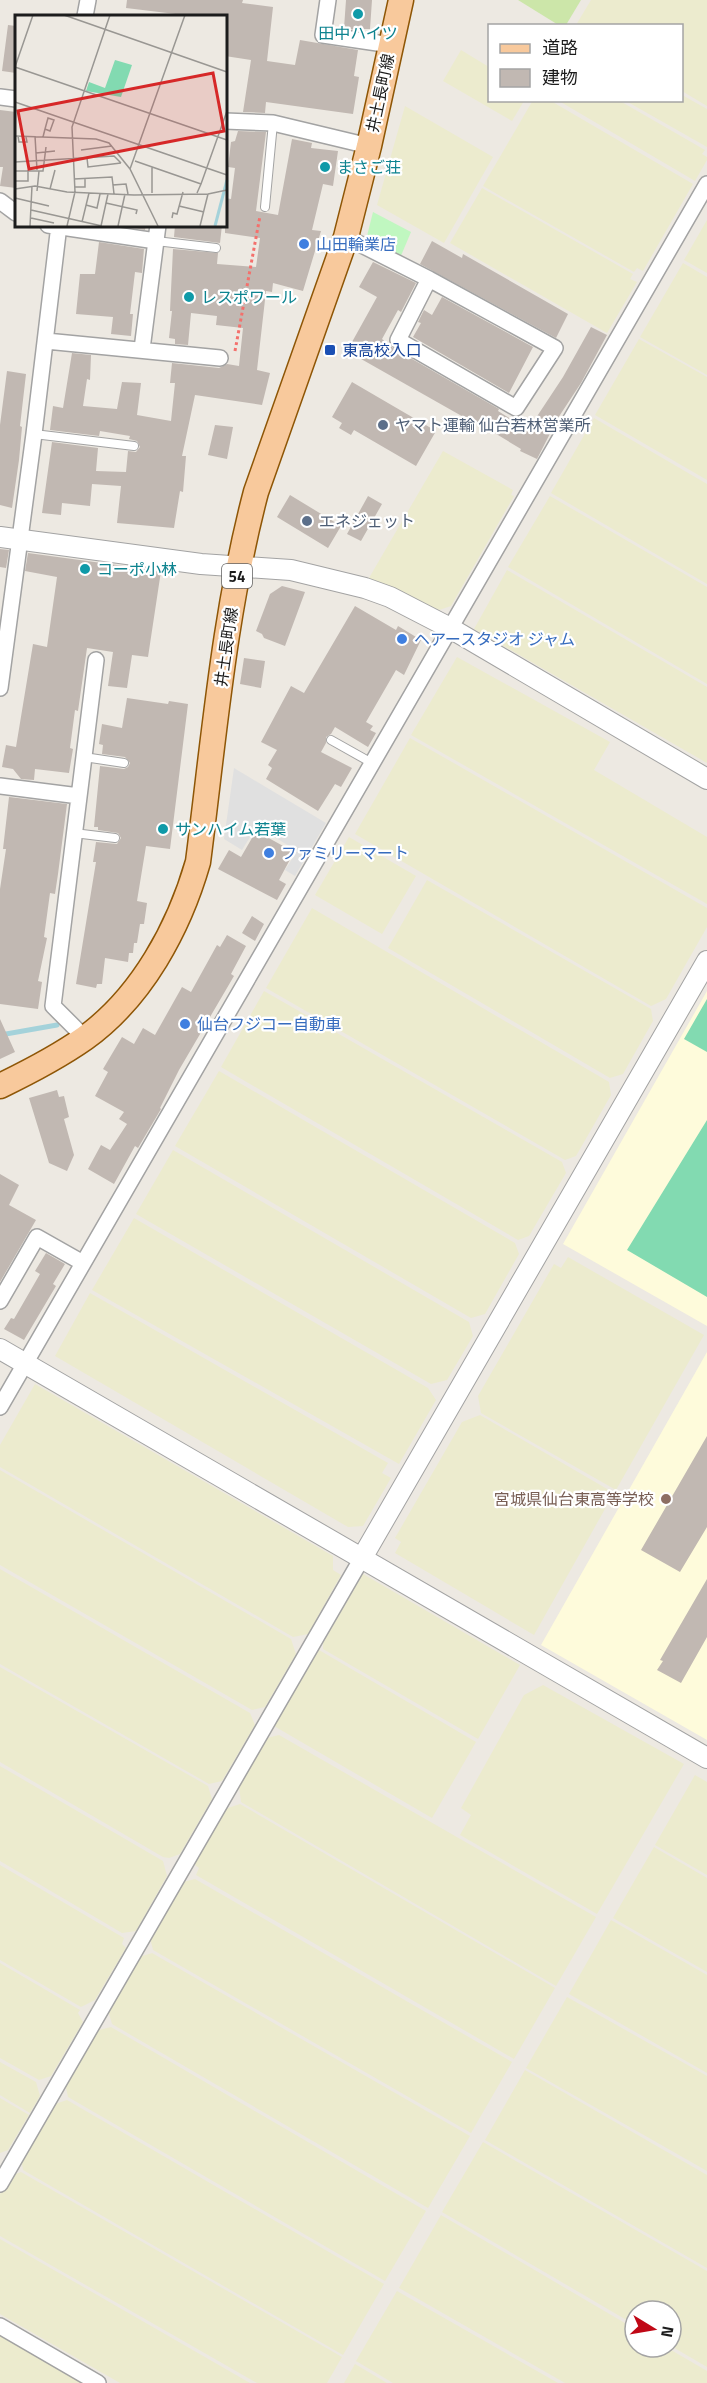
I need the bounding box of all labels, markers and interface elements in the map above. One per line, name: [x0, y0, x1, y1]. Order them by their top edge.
marker: 田中ハイツ: [351, 7, 365, 21]
inset map: [15, 15, 226, 226]
place label: 田中ハイツ: [318, 21, 398, 45]
legend: [488, 24, 683, 102]
text: 道路: [542, 34, 578, 61]
street label: 井土長町線: [360, 51, 400, 135]
text: 建物: [542, 64, 578, 91]
place label: まさご荘: [337, 155, 401, 179]
marker: まさご荘: [318, 160, 332, 174]
place label: 山田輪業店: [316, 232, 396, 256]
marker: 山田輪業店: [297, 237, 311, 251]
place label: レスポワール: [201, 285, 297, 309]
marker: レスポワール: [182, 290, 196, 304]
place label: 東高校入口: [342, 338, 422, 362]
marker: 東高校入口: [323, 343, 337, 357]
place label: ヤマト運輸 仙台若林営業所: [395, 413, 591, 437]
marker: ヤマト運輸 仙台若林営業所: [376, 418, 390, 432]
place label: エネジェット: [319, 509, 415, 533]
marker: エネジェット: [300, 514, 314, 528]
place label: コーポ小林: [97, 557, 177, 581]
marker: コーポ小林: [78, 562, 92, 576]
road number: 54: [222, 564, 252, 588]
street label: 井土長町線: [209, 606, 243, 688]
place label: ヘアースタジオ ジャム: [414, 627, 575, 651]
marker: ヘアースタジオ ジャム: [395, 632, 409, 646]
place label: サンハイム若葉: [175, 817, 286, 841]
marker: サンハイム若葉: [156, 822, 170, 836]
place label: ファミリーマート: [281, 841, 409, 865]
marker: ファミリーマート: [262, 846, 276, 860]
place label: 仙台フジコー自動車: [197, 1012, 341, 1036]
marker: 仙台フジコー自動車: [178, 1017, 192, 1031]
place label: 宮城県仙台東高等学校: [494, 1487, 654, 1511]
marker: 宮城県仙台東高等学校: [659, 1492, 673, 1506]
north arrow: [623, 2299, 683, 2359]
text: N: [655, 2324, 681, 2340]

